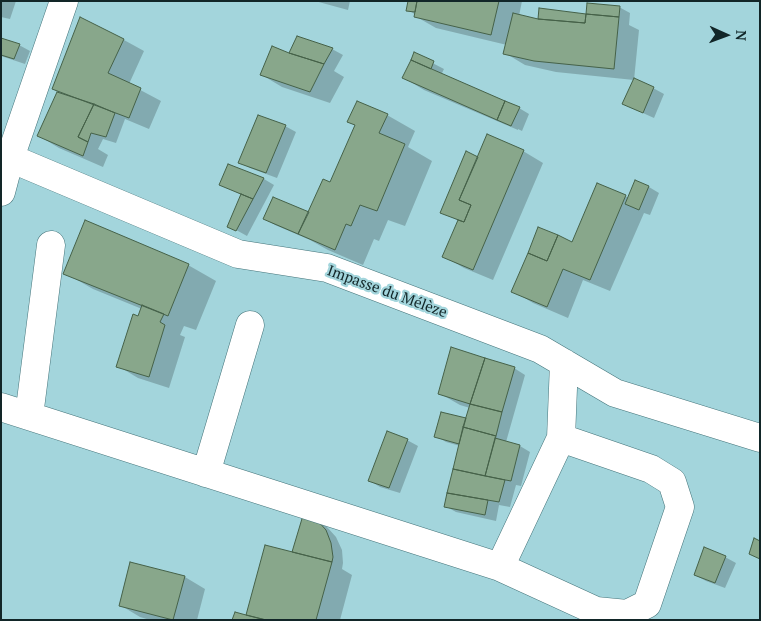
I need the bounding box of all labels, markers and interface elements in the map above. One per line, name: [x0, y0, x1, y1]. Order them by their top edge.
north arrow: [701, 10, 751, 60]
text: N: [732, 30, 751, 41]
street label: Impasse du Mélèze: [325, 262, 449, 322]

